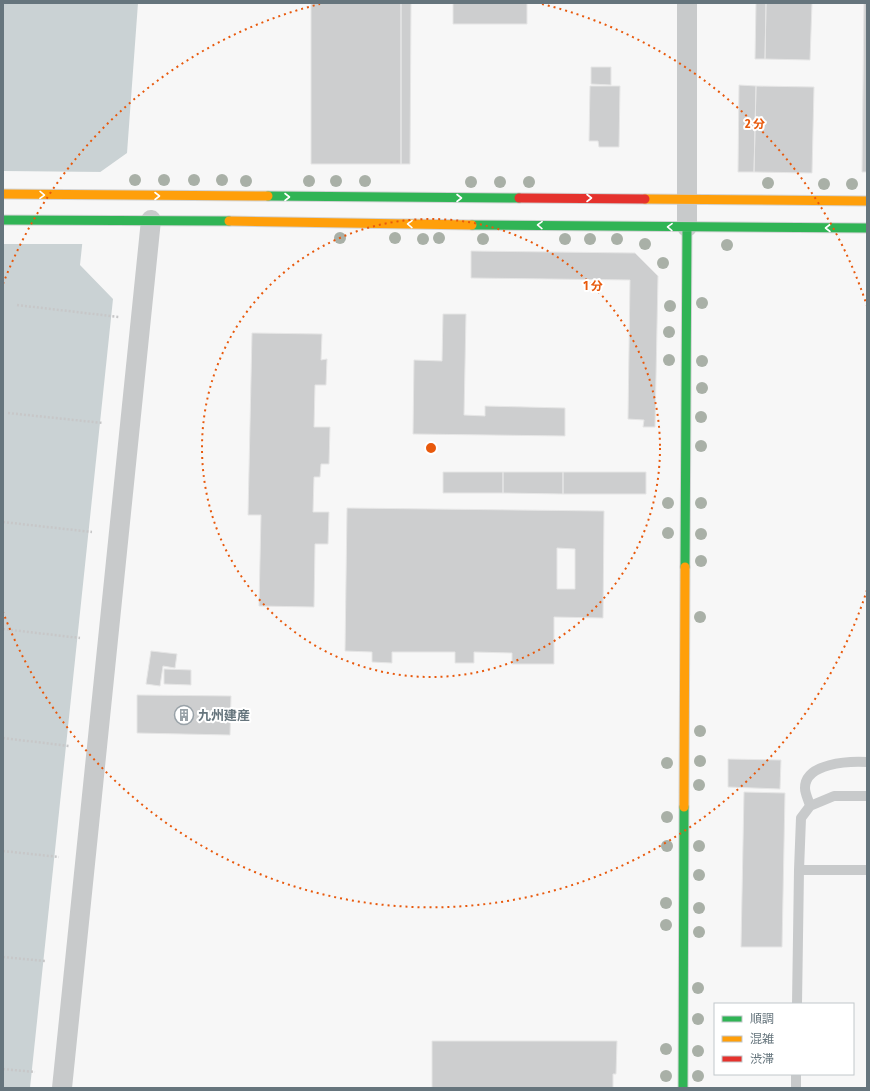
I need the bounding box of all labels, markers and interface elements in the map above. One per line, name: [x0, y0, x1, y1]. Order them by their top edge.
text: 2 分: [744, 117, 765, 131]
one-way arrow: [39, 191, 45, 199]
one-way arrow: [154, 192, 160, 200]
one-way arrow: [284, 193, 290, 201]
one-way arrow: [456, 194, 462, 202]
one-way arrow: [586, 194, 592, 202]
one-way arrow: [407, 219, 413, 228]
one-way arrow: [537, 221, 543, 229]
one-way arrow: [667, 223, 673, 231]
one-way arrow: [825, 224, 831, 232]
text: 1 分: [583, 279, 603, 293]
centre of rings: [424, 441, 438, 455]
building icon: 九州建産: [173, 704, 195, 726]
place label: 九州建産: [198, 708, 250, 723]
legend: [714, 1003, 854, 1075]
text: 順調: [750, 1012, 774, 1026]
text: 混雑: [750, 1032, 774, 1046]
text: 渋滞: [750, 1052, 774, 1066]

